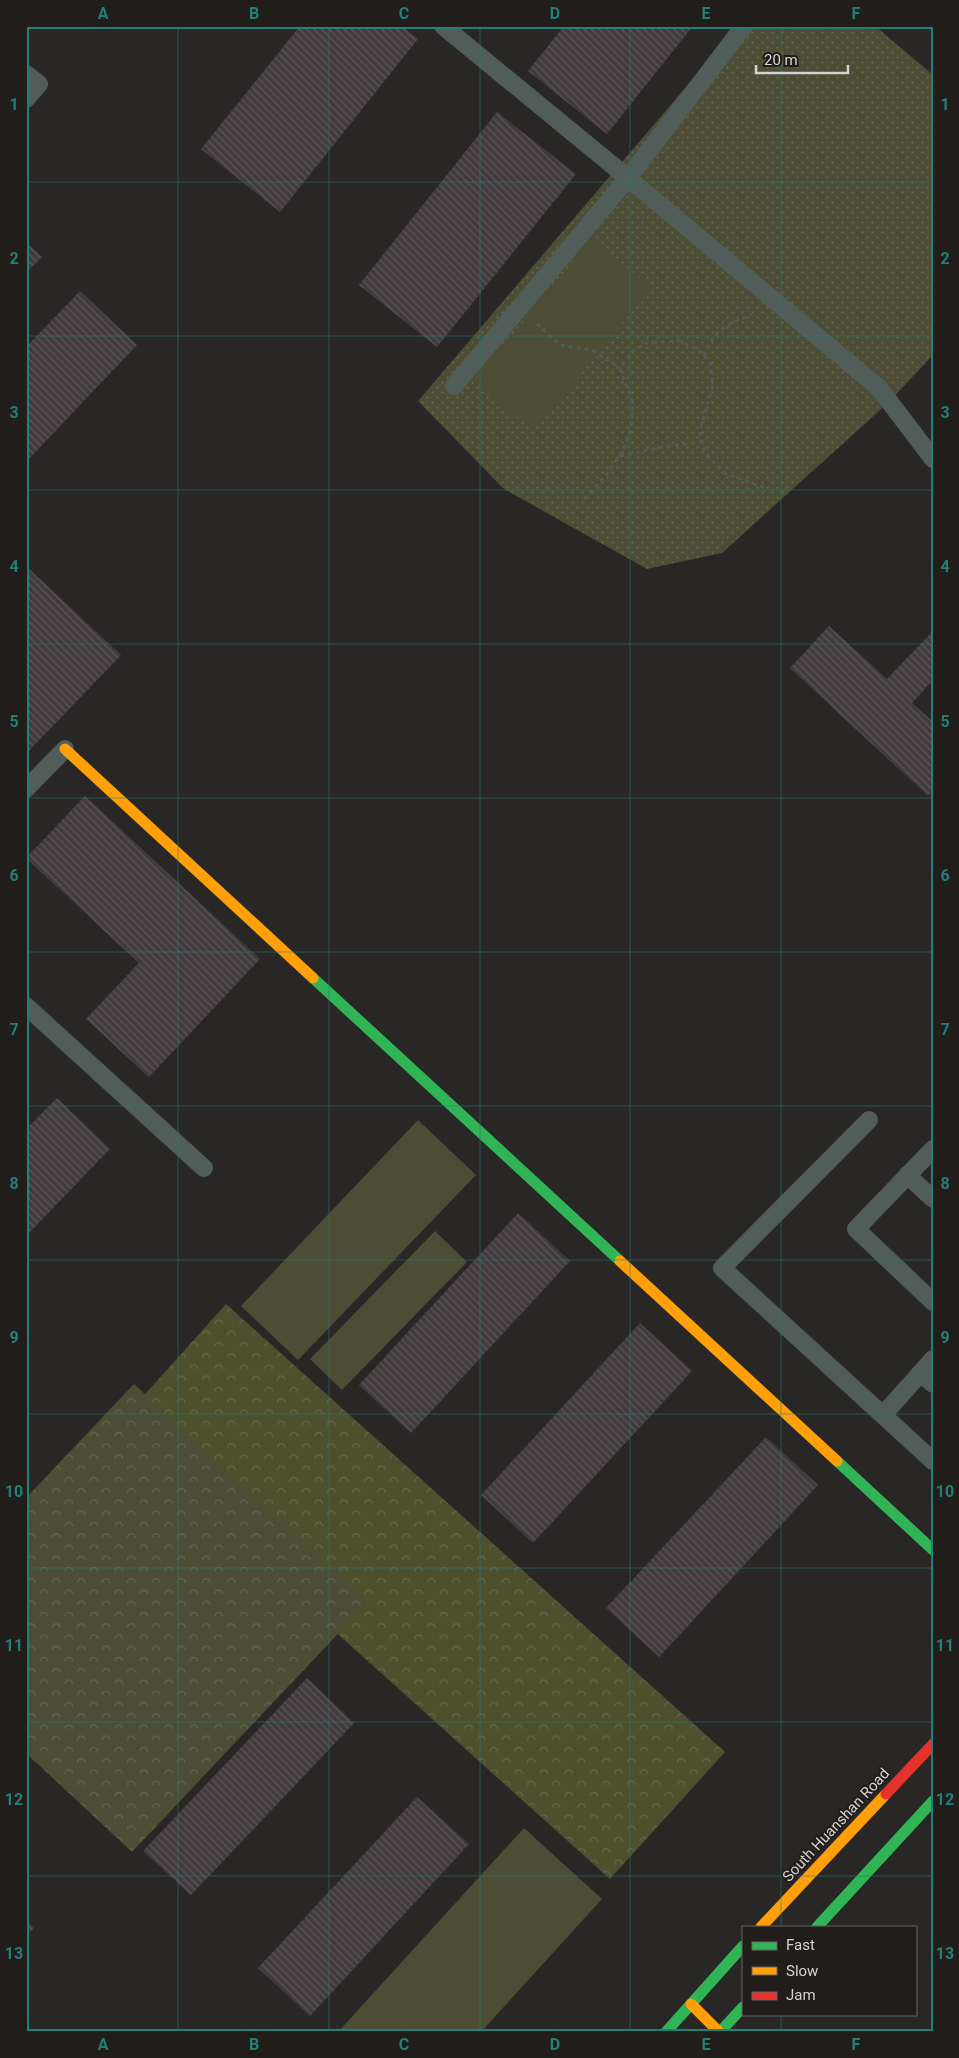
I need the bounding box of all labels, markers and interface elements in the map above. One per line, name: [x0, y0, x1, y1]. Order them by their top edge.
text: A: [98, 4, 109, 23]
text: B: [249, 4, 259, 23]
text: C: [399, 4, 409, 23]
text: D: [550, 4, 560, 23]
text: E: [702, 4, 711, 23]
text: F: [852, 4, 861, 23]
scale bar: [756, 42, 849, 74]
text: 20 m: [764, 51, 798, 69]
text: 1: [9, 95, 19, 114]
text: 1: [940, 95, 950, 114]
text: 2: [9, 249, 19, 268]
text: 2: [940, 249, 950, 268]
text: 3: [9, 403, 19, 422]
text: 3: [940, 403, 950, 422]
text: 4: [9, 557, 19, 576]
text: 4: [940, 557, 950, 576]
text: 5: [9, 712, 19, 731]
text: 5: [940, 712, 950, 731]
text: 6: [9, 866, 19, 885]
text: 6: [940, 866, 950, 885]
text: 7: [9, 1020, 19, 1039]
text: 7: [940, 1020, 950, 1039]
text: 8: [9, 1174, 19, 1193]
text: 8: [940, 1174, 950, 1193]
text: 9: [9, 1328, 19, 1347]
text: 9: [940, 1328, 950, 1347]
text: 10: [5, 1482, 23, 1501]
text: 10: [936, 1482, 954, 1501]
text: 11: [5, 1636, 23, 1655]
text: 11: [936, 1636, 954, 1655]
street label: South Huanshan Road: [779, 1765, 893, 1885]
text: 12: [5, 1790, 23, 1809]
text: 12: [936, 1790, 954, 1809]
legend: [742, 1926, 916, 2016]
text: Fast: [786, 1936, 815, 1954]
text: 13: [5, 1944, 23, 1963]
text: 13: [936, 1944, 954, 1963]
text: Slow: [786, 1962, 818, 1980]
text: Jam: [786, 1986, 816, 2004]
text: A: [98, 2035, 109, 2054]
text: B: [249, 2035, 259, 2054]
text: C: [399, 2035, 409, 2054]
text: D: [550, 2035, 560, 2054]
text: E: [702, 2035, 711, 2054]
text: F: [852, 2035, 861, 2054]

